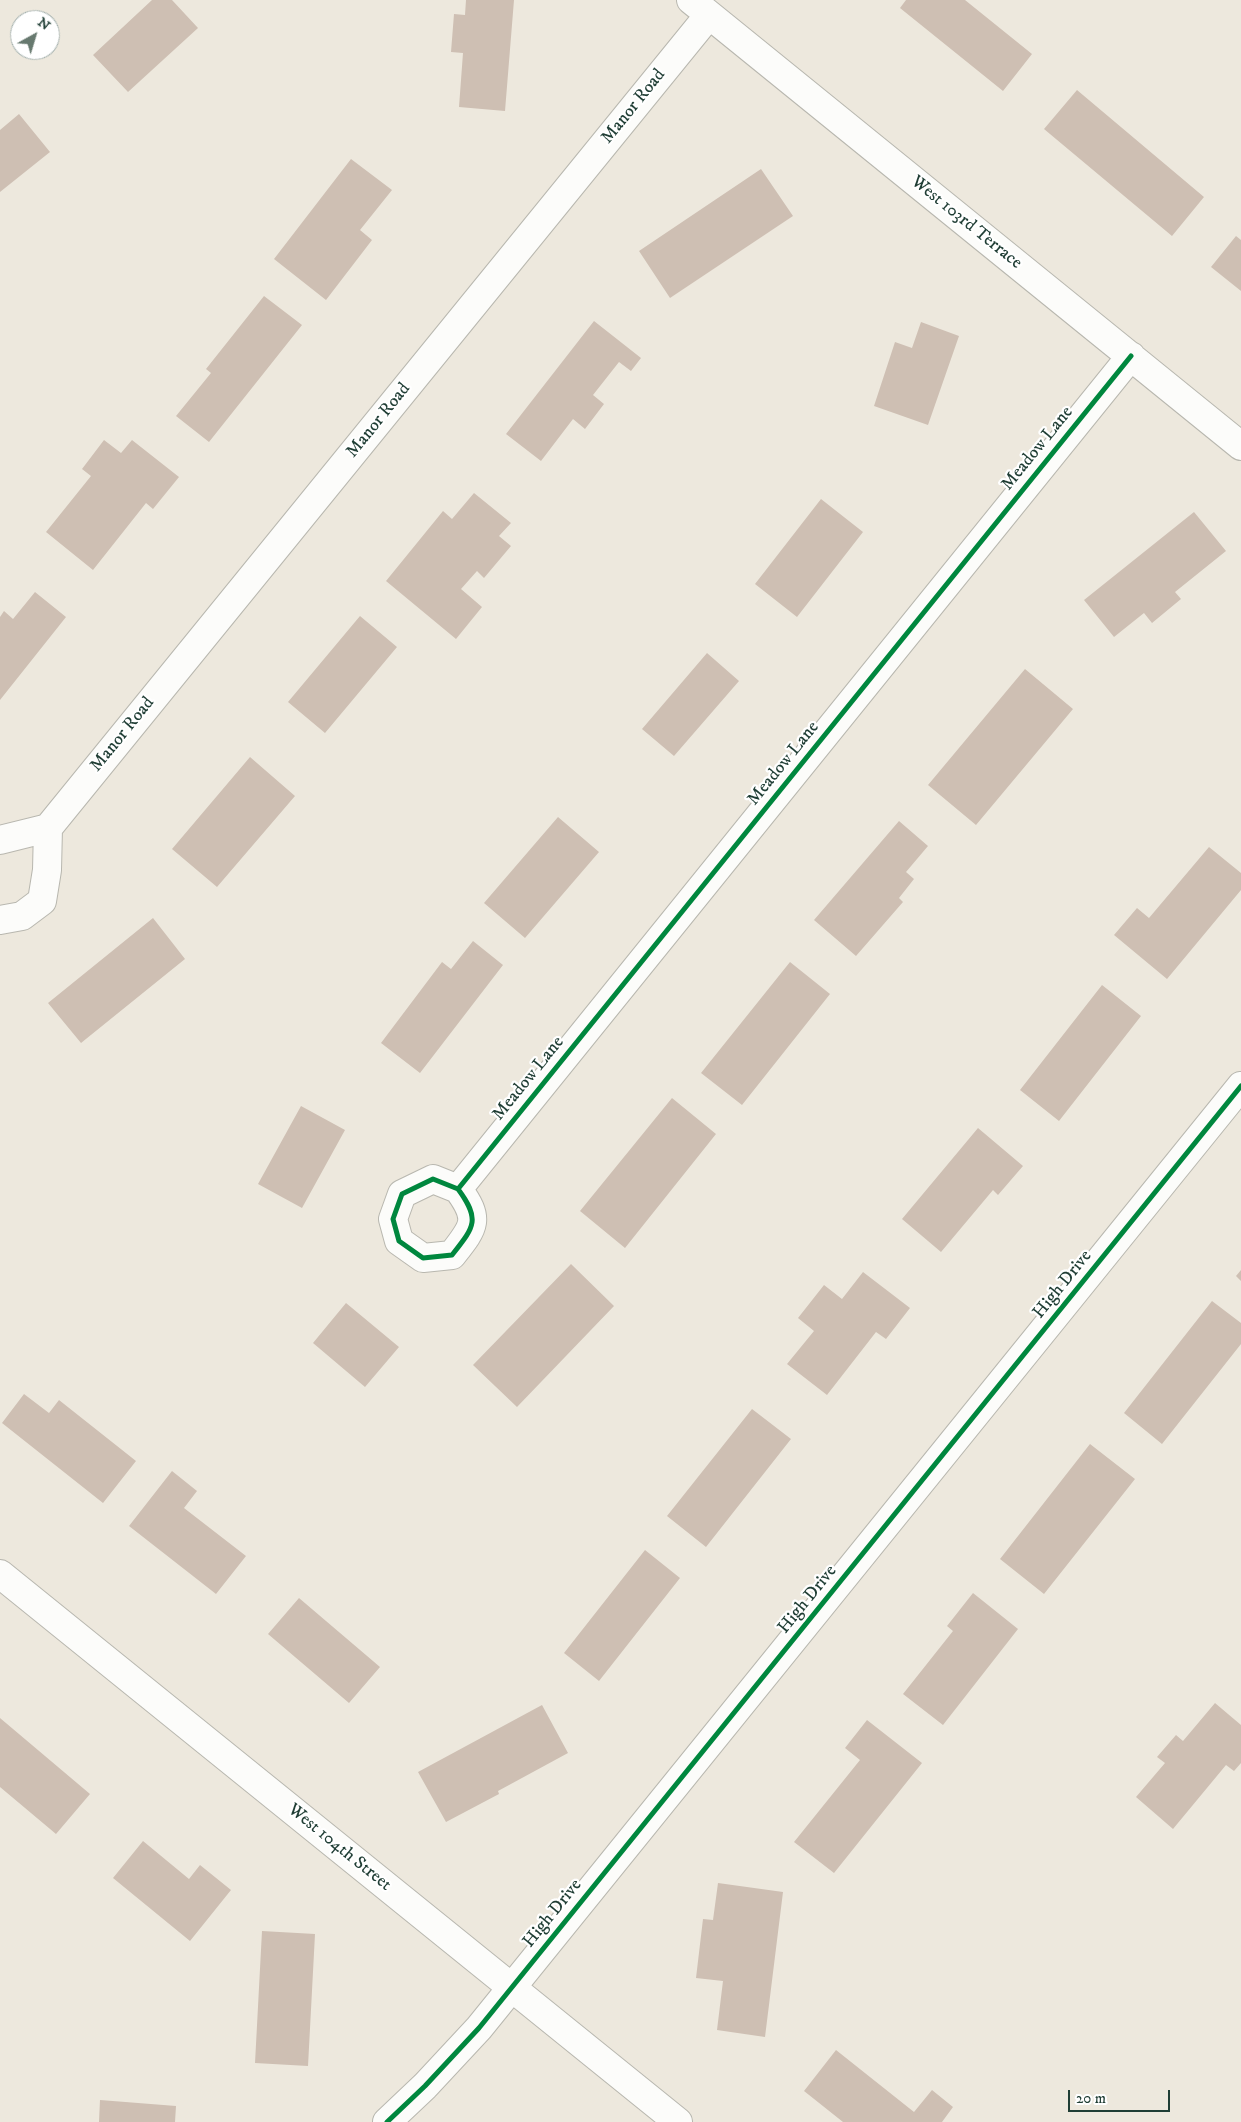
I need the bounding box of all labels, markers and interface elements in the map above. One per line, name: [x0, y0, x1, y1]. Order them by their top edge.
north arrow: [10, 10, 60, 60]
text: N: [34, 14, 54, 35]
street label: Manor Road: [597, 65, 671, 149]
street label: West 103rd Terrace: [906, 172, 1026, 274]
street label: Manor Road: [342, 379, 416, 463]
street label: Meadow Lane: [998, 403, 1078, 495]
street label: Manor Road: [86, 693, 160, 777]
street label: Meadow Lane: [744, 718, 824, 810]
street label: Meadow Lane: [489, 1033, 569, 1125]
street label: High Drive: [1029, 1246, 1097, 1324]
street label: High Drive: [774, 1561, 842, 1639]
street label: West 104th Street: [283, 1800, 395, 1896]
street label: High Drive: [519, 1875, 587, 1953]
scale bar: [1071, 2080, 1174, 2112]
text: 20 m: [1076, 2089, 1106, 2108]

